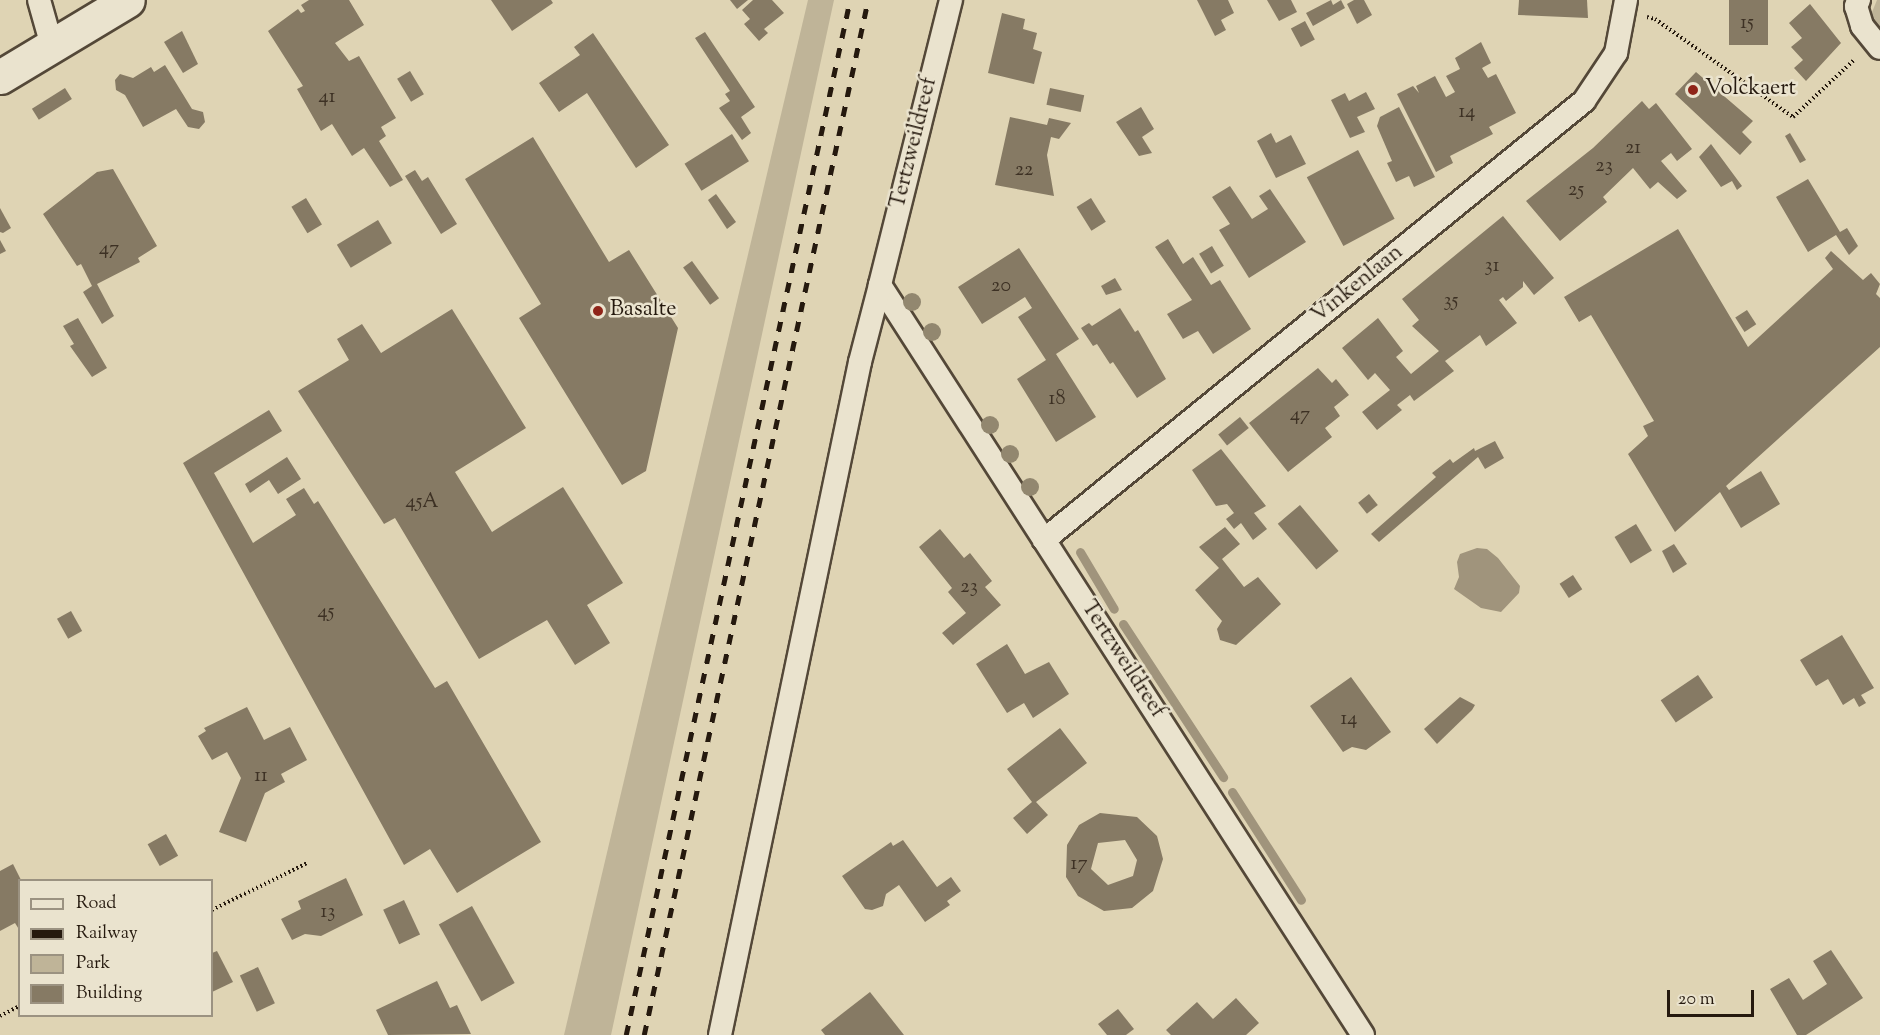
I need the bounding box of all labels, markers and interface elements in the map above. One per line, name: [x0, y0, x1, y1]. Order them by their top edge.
house number: 15: [1740, 11, 1754, 35]
street label: Tertzweildreef: [886, 74, 944, 212]
place label: Volckaert: [1705, 77, 1796, 103]
marker: Volckaert: [1686, 83, 1700, 97]
house number: 41: [319, 85, 335, 109]
house number: 14: [1459, 100, 1475, 124]
house number: 21: [1625, 136, 1641, 160]
house number: 23: [1595, 154, 1613, 178]
house number: 22: [1015, 158, 1033, 182]
house number: 25: [1568, 178, 1584, 202]
house number: 47: [99, 237, 119, 261]
street label: Vinkenlaan: [1307, 240, 1409, 330]
house number: 31: [1485, 254, 1499, 278]
house number: 20: [991, 274, 1011, 298]
house number: 35: [1444, 289, 1458, 313]
place label: Basalte: [610, 298, 676, 324]
marker: Basalte: [591, 304, 605, 318]
house number: 18: [1049, 387, 1065, 411]
house number: 47: [1290, 403, 1310, 427]
house number: 45A: [405, 490, 439, 514]
house number: 23: [960, 575, 978, 599]
street label: Tertzweildreef: [1074, 596, 1170, 724]
house number: 45: [318, 600, 334, 624]
house number: 14: [1341, 707, 1357, 731]
house number: 11: [254, 764, 268, 788]
house number: 17: [1071, 852, 1087, 876]
legend: [18, 879, 213, 1017]
text: Road: [76, 891, 116, 917]
house number: 13: [321, 900, 335, 924]
text: Railway: [76, 921, 138, 947]
text: Park: [76, 951, 110, 977]
scale bar: [1670, 978, 1757, 1016]
text: Building: [76, 981, 142, 1007]
text: 20 m: [1678, 987, 1715, 1013]

